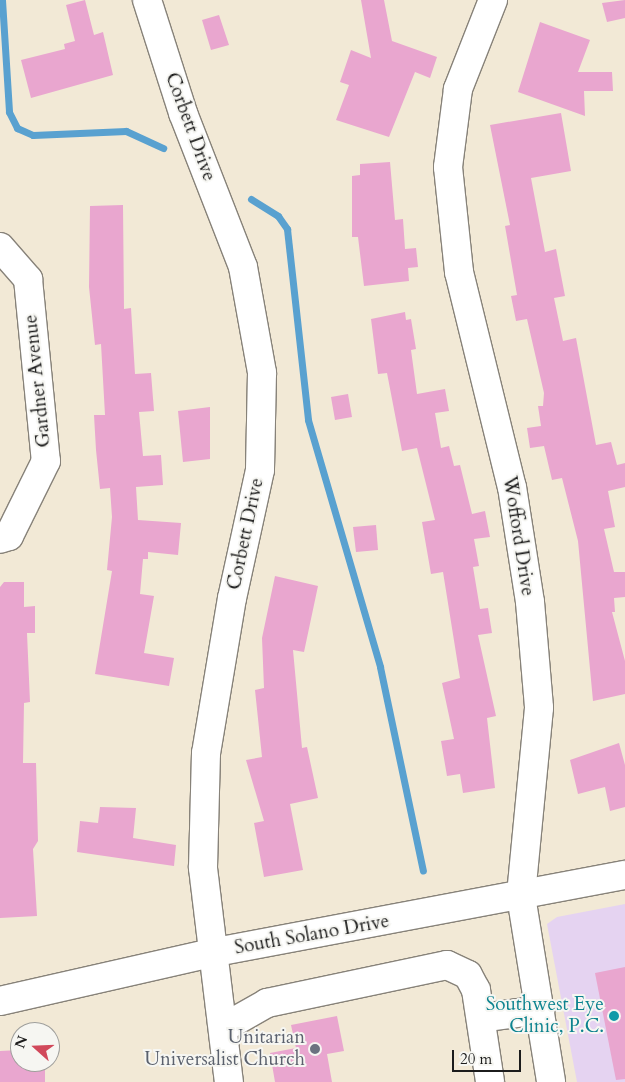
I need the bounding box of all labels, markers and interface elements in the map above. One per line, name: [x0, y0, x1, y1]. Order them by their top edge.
street label: Corbett Drive: [160, 70, 220, 184]
street label: Gardner Avenue: [20, 313, 56, 449]
street label: Wofford Drive: [497, 474, 539, 598]
street label: Corbett Drive: [223, 476, 269, 592]
street label: South Solano Drive: [233, 910, 391, 960]
place label: Southwest Eye Clinic, P.C.: [486, 994, 604, 1038]
marker: Southwest Eye Clinic, P.C.: [608, 1010, 620, 1022]
north arrow: [10, 1022, 60, 1072]
place label: Unitarian Universalist Church: [145, 1027, 305, 1071]
text: N: [10, 1033, 32, 1051]
scale bar: [455, 1040, 524, 1072]
marker: Unitarian Universalist Church: [309, 1043, 321, 1055]
text: 20 m: [460, 1049, 492, 1069]

